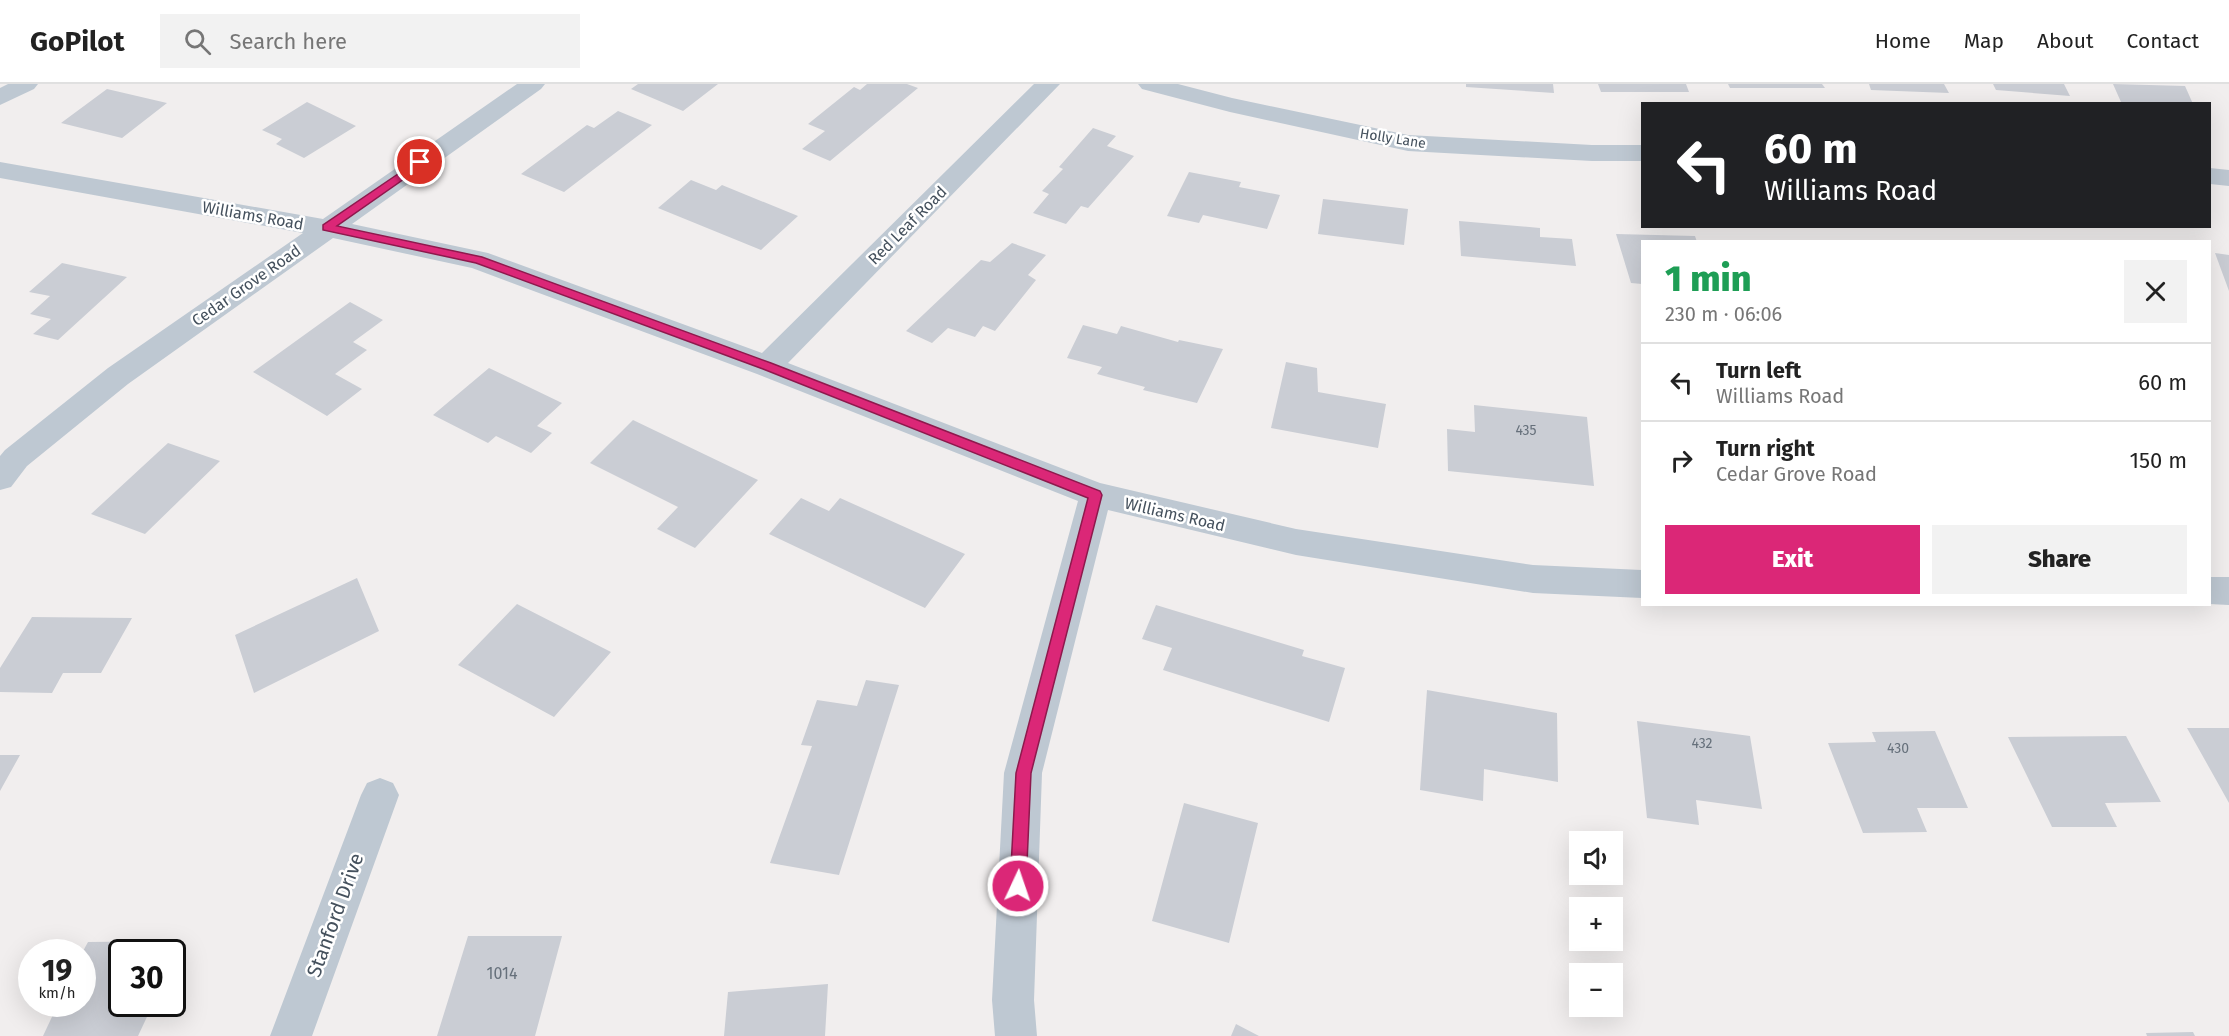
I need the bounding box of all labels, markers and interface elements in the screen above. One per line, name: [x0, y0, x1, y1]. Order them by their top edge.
search box: [160, 14, 580, 68]
text: GoPilot: [30, 25, 124, 58]
icon: search: [181, 25, 214, 58]
text: Search here: [229, 28, 347, 55]
text: Home: [1875, 28, 1931, 54]
text: Map: [1964, 28, 2004, 54]
text: About: [2037, 28, 2094, 54]
text: Contact: [2127, 28, 2199, 54]
text: 60 m: [1764, 124, 1858, 174]
street label: Holly Lane: [1359, 125, 1427, 152]
icon: left: [1665, 126, 1743, 204]
pin: [394, 136, 445, 187]
icon: arrive: [403, 145, 436, 178]
text: Williams Road: [1764, 175, 1937, 207]
street label: Red Leaf Road: [864, 182, 951, 269]
street label: Williams Road: [201, 197, 305, 234]
street label: Cedar Grove Road: [188, 241, 304, 330]
text: 1 min: [1665, 257, 1751, 301]
button: close: [2124, 260, 2187, 323]
text: 230 m · 06:06: [1665, 302, 1782, 326]
text: Turn left: [1716, 357, 1801, 384]
icon: left: [1665, 366, 1698, 399]
text: 60 m: [2138, 369, 2187, 396]
text: Williams Road: [1716, 384, 1844, 408]
house number: 435: [1515, 422, 1537, 439]
text: Turn right: [1716, 435, 1815, 462]
icon: right: [1665, 444, 1698, 477]
text: 150 m: [2129, 447, 2187, 474]
text: Cedar Grove Road: [1716, 462, 1877, 486]
street label: Williams Road: [1123, 494, 1227, 535]
button: Exit: [1665, 525, 1920, 594]
button: Share: [1932, 525, 2187, 594]
house number: 432: [1692, 735, 1713, 752]
house number: 430: [1887, 740, 1909, 757]
map controls: [1569, 831, 1623, 1017]
button: sound: [1569, 831, 1623, 885]
street label: Stanford Drive: [301, 850, 369, 980]
position arrow: [986, 854, 1050, 918]
button: +: [1569, 897, 1623, 951]
speed limit sign: 30: [108, 939, 186, 1017]
text: 19: [42, 953, 72, 989]
button: −: [1569, 963, 1623, 1017]
house number: 1014: [487, 964, 518, 983]
text: km/h: [38, 984, 76, 1002]

